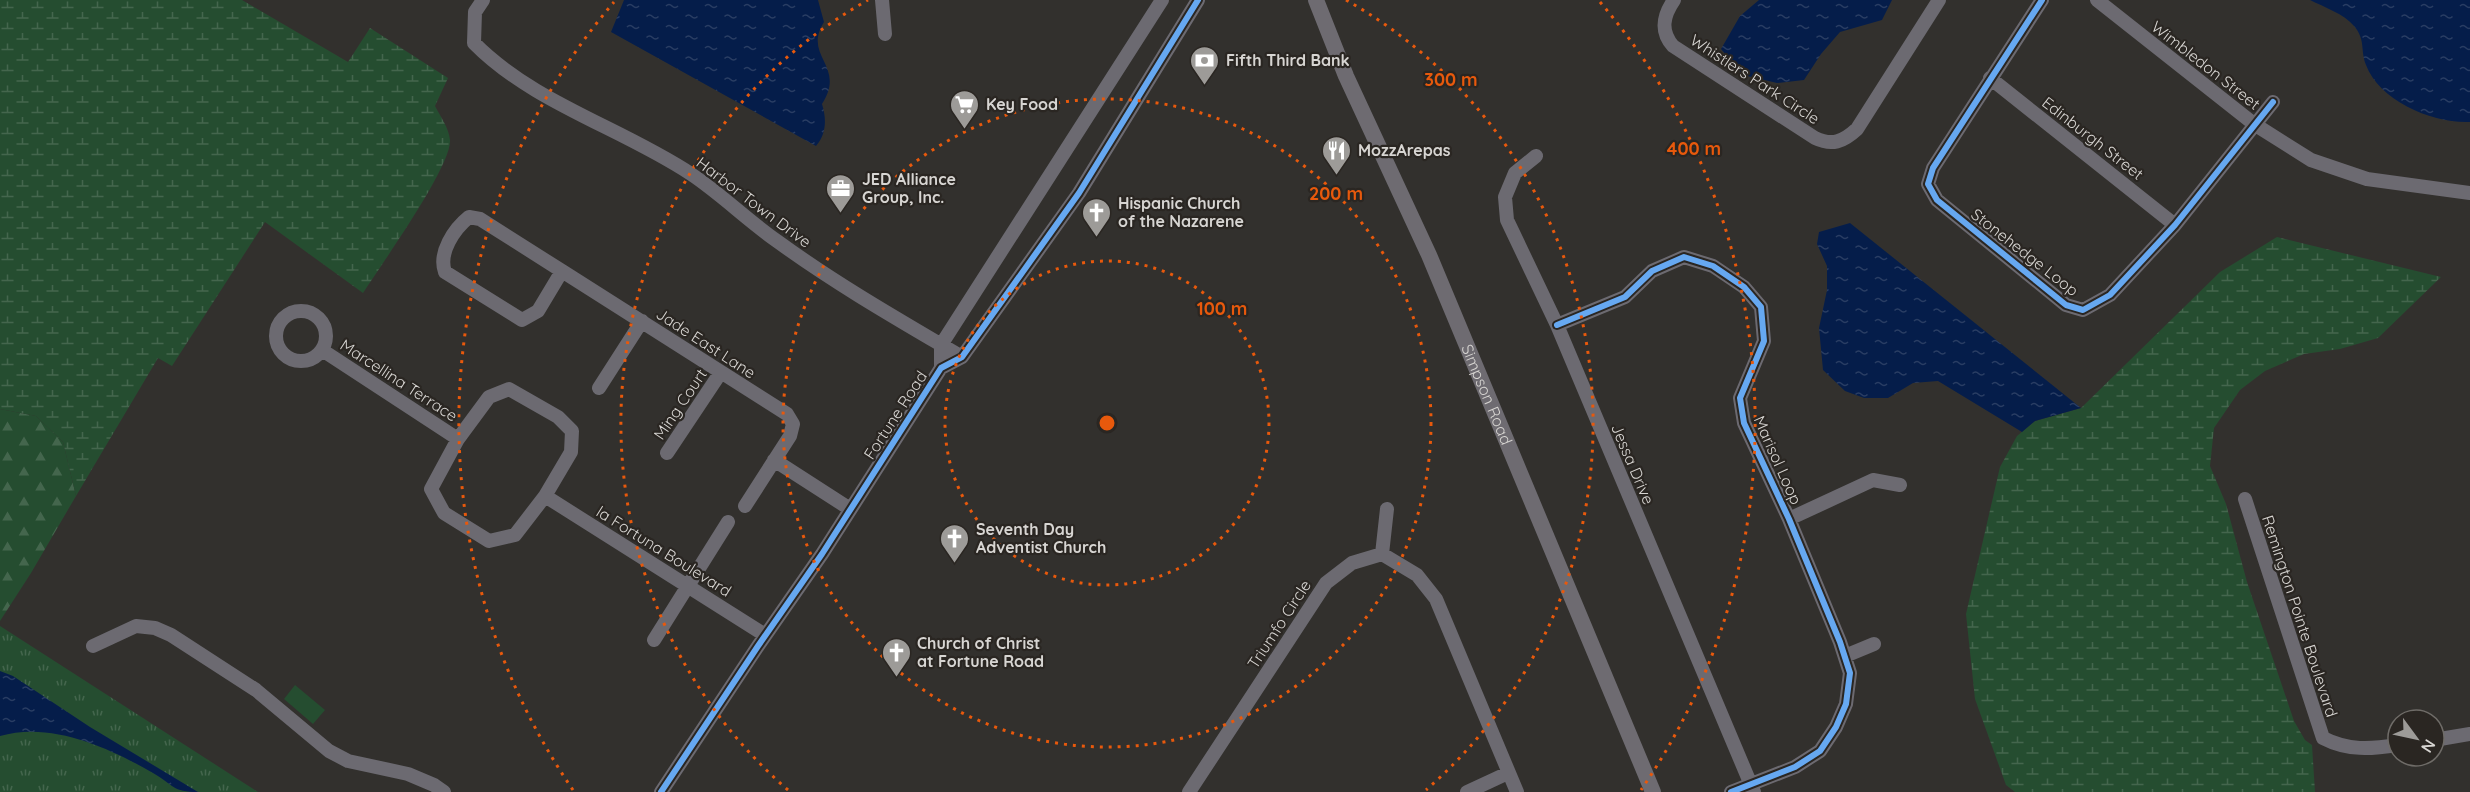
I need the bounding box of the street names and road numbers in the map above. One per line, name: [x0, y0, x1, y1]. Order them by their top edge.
street label: Wimbledon Street: [2148, 16, 2264, 114]
street label: Whistlers Park Circle: [1687, 30, 1823, 128]
street label: Edinburgh Street: [2038, 92, 2148, 184]
street label: Harbor Town Drive: [693, 152, 815, 252]
street label: Stonehedge Loop: [1967, 204, 2083, 300]
street label: Jade East Lane: [653, 303, 759, 383]
street label: Marcellina Terrace: [336, 335, 462, 425]
street label: Simpson Road: [1457, 341, 1517, 448]
street label: Ming Court: [649, 365, 711, 443]
street label: Fortune Road: [859, 367, 931, 463]
street label: Marisol Loop: [1749, 412, 1807, 508]
street label: Jessa Drive: [1607, 421, 1659, 507]
street label: la Fortuna Boulevard: [593, 501, 735, 601]
street label: Remington Pointe Boulevard: [2258, 512, 2342, 720]
street label: Triumfo Circle: [1243, 576, 1315, 672]

